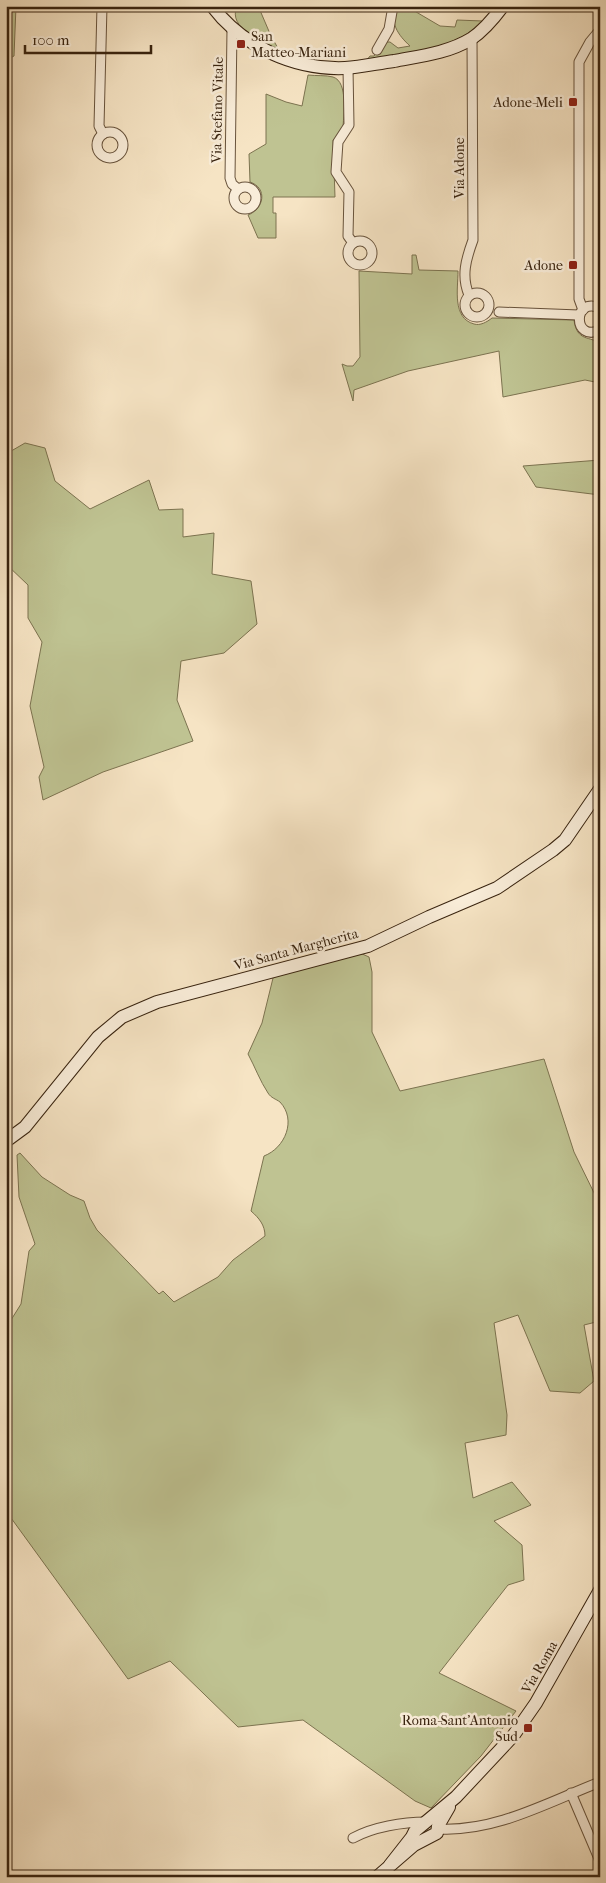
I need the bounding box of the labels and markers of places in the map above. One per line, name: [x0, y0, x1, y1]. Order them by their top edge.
place label: San Matteo-Mariani: [251, 28, 346, 61]
marker: San Matteo-Mariani: [235, 38, 247, 50]
place label: Adone-Meli: [492, 94, 563, 111]
marker: Adone-Meli: [567, 96, 579, 108]
place label: Adone: [523, 257, 563, 274]
marker: Adone: [567, 259, 579, 271]
place label: Roma-Sant'Antonio Sud: [402, 1712, 518, 1745]
marker: Roma-Sant'Antonio Sud: [522, 1722, 534, 1734]

